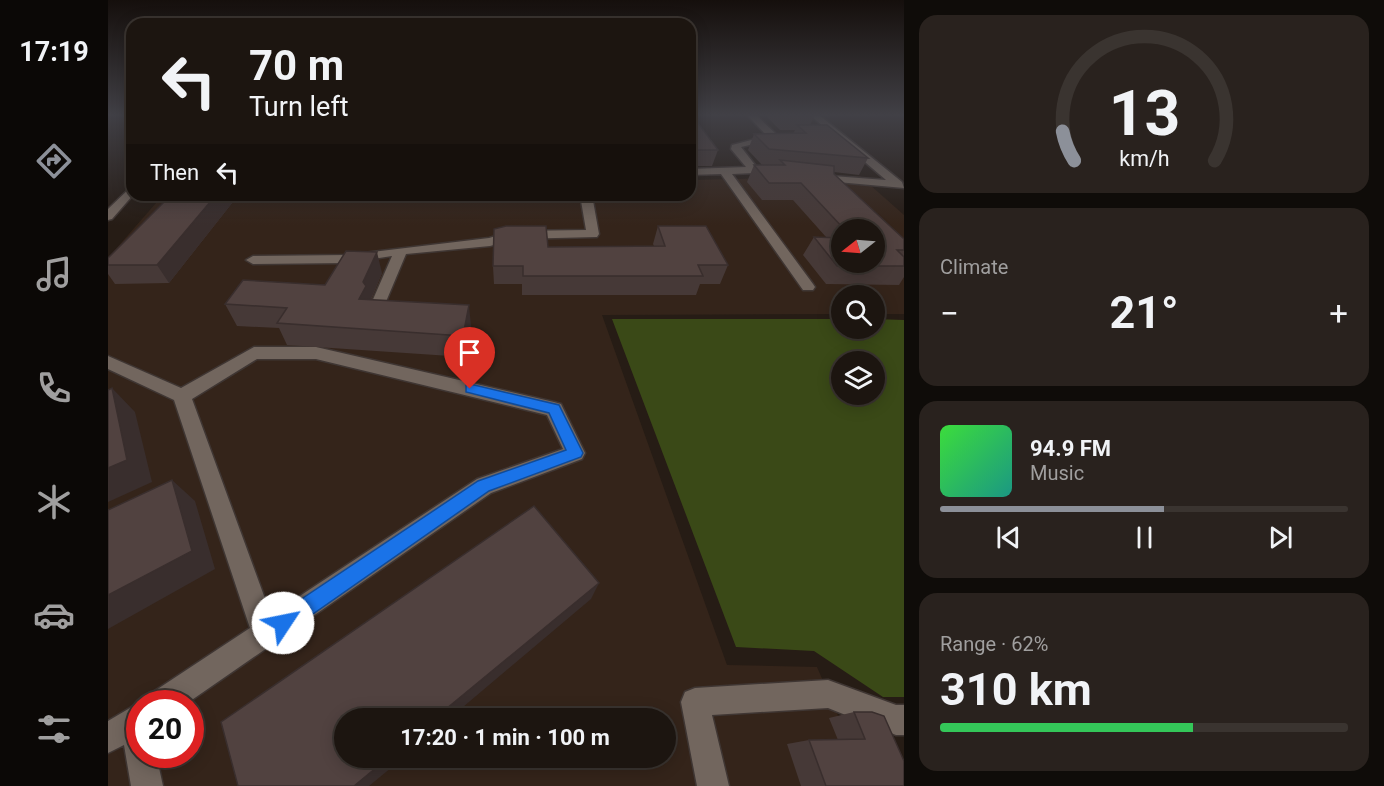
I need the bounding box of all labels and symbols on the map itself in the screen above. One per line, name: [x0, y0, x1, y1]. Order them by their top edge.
north arrow: [831, 219, 885, 273]
pin: [444, 327, 495, 389]
position arrow: [251, 591, 315, 655]
speed limit sign: 20: [126, 690, 204, 768]

